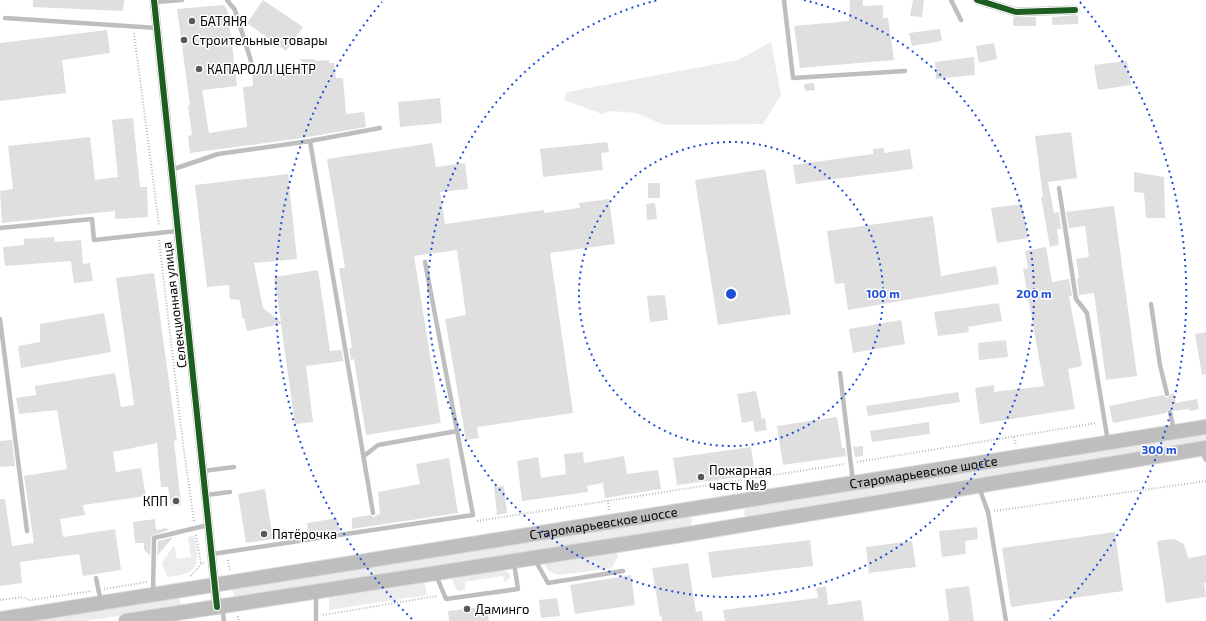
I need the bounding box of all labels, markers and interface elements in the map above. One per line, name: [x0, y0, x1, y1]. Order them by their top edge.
place label: БАТЯНЯ: [200, 13, 247, 29]
marker: БАТЯНЯ: [187, 16, 197, 26]
place label: Строительные товары: [192, 32, 328, 48]
marker: Строительные товары: [179, 35, 189, 45]
place label: КАПАРОЛЛ ЦЕНТР: [207, 61, 316, 77]
marker: КАПАРОЛЛ ЦЕНТР: [194, 64, 204, 74]
street label: Селекционная улица: [158, 241, 190, 369]
text: 100 m: [866, 286, 900, 300]
text: 200 m: [1016, 286, 1052, 300]
centre of rings: [724, 287, 738, 301]
text: 300 m: [1141, 442, 1177, 456]
street label: Старомарьевское шоссе: [848, 452, 999, 492]
place label: Пожарная часть №9: [709, 462, 772, 493]
marker: Пожарная часть №9: [696, 472, 706, 482]
place label: КПП: [143, 493, 168, 509]
marker: КПП: [171, 496, 181, 506]
street label: Старомарьевское шоссе: [528, 503, 679, 543]
place label: Пятёрочка: [272, 526, 337, 542]
marker: Пятёрочка: [259, 529, 269, 539]
place label: Даминго: [475, 601, 529, 617]
marker: Даминго: [462, 604, 472, 614]

